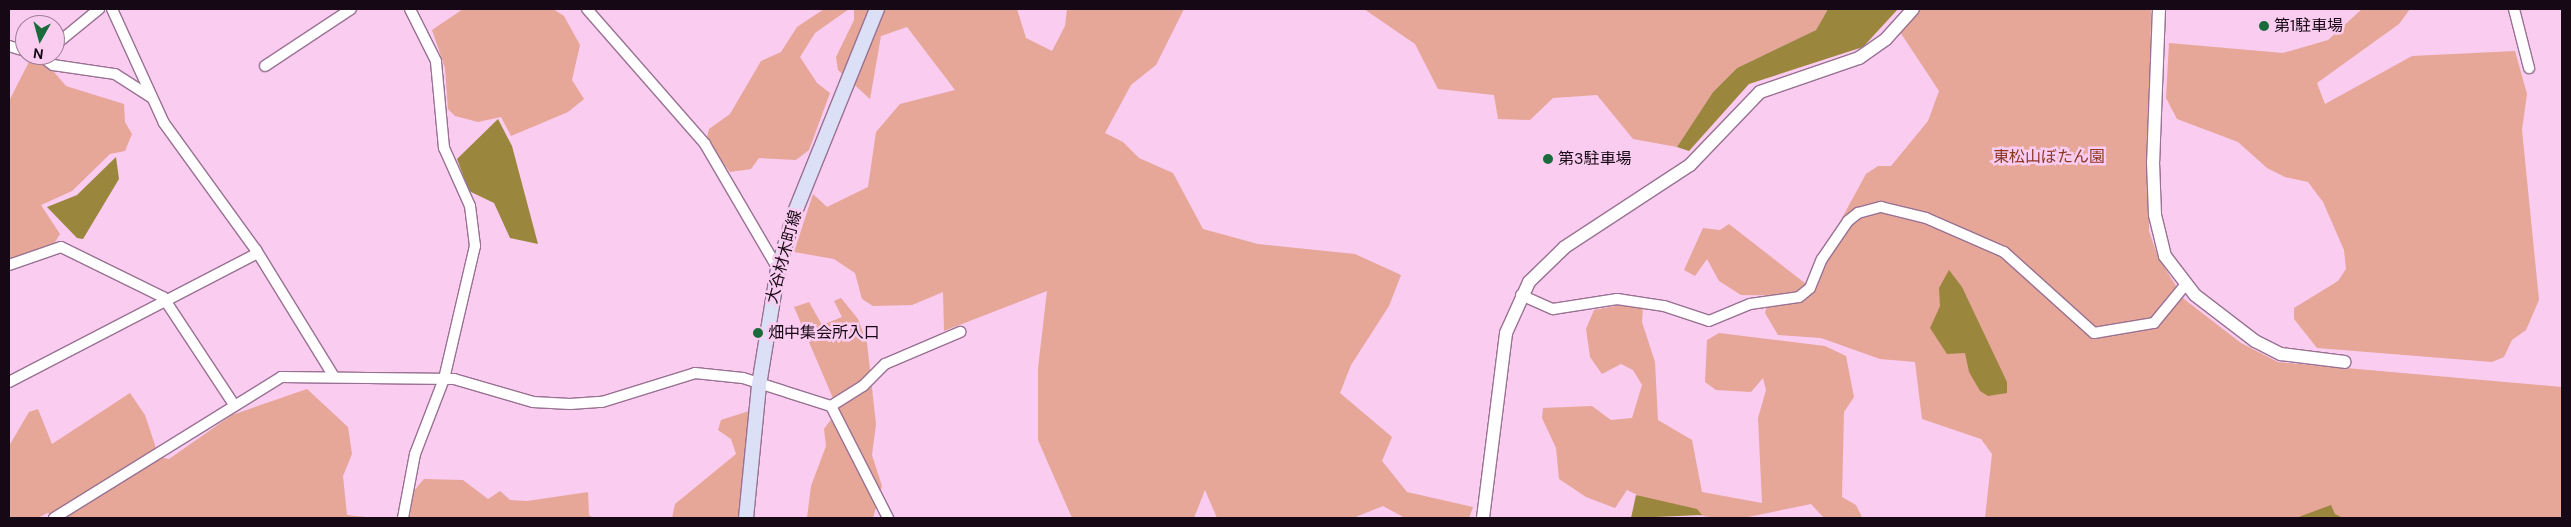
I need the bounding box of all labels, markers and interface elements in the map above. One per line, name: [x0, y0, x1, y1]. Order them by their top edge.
north arrow: [15, 15, 65, 65]
place label: 第1駐車場: [2274, 16, 2343, 36]
marker: 第1駐車場: [2258, 20, 2270, 32]
text: N: [32, 44, 44, 63]
park label: 東松山ぼたん園: [1993, 147, 2105, 167]
place label: 第3駐車場: [1558, 149, 1631, 169]
marker: 第3駐車場: [1542, 153, 1554, 165]
street label: 大谷材木町線: [762, 208, 806, 306]
place label: 畑中集会所入口: [768, 323, 880, 343]
marker: 畑中集会所入口: [752, 327, 764, 339]

